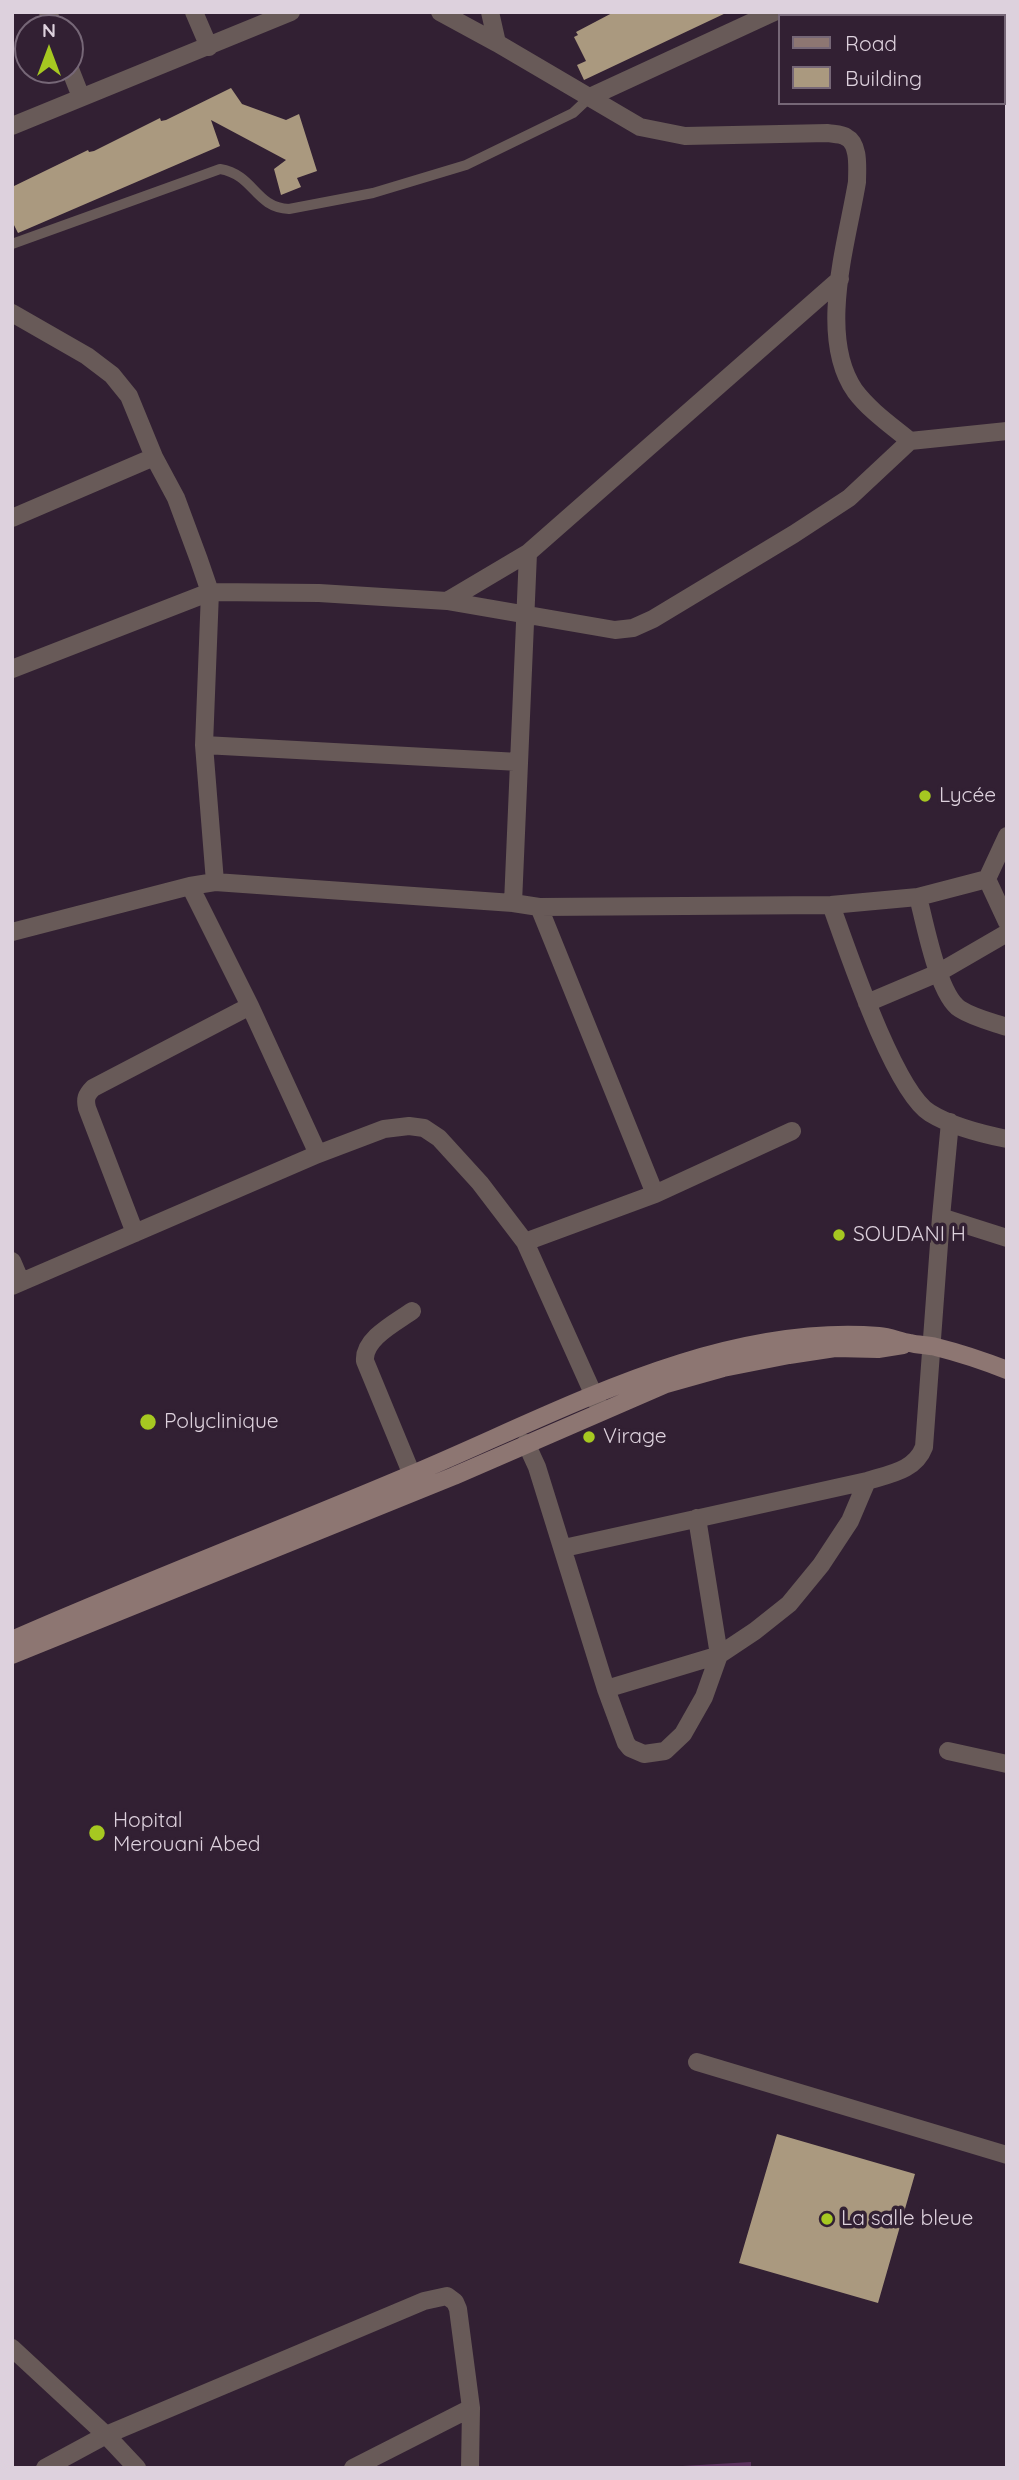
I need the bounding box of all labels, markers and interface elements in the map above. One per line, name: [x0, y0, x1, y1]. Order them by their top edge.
north arrow: [14, 14, 84, 84]
legend: [778, 14, 1005, 105]
text: N: [42, 18, 56, 42]
text: Road: [845, 30, 897, 56]
text: Building: [845, 65, 922, 91]
place label: Lycée: [939, 783, 996, 809]
marker: Lycée: [917, 788, 933, 804]
place label: SOUDANI H: [853, 1222, 966, 1248]
marker: SOUDANI H: [831, 1227, 847, 1243]
place label: Polyclinique: [164, 1409, 279, 1435]
marker: Polyclinique: [138, 1412, 158, 1432]
place label: Virage: [603, 1424, 667, 1450]
marker: Virage: [581, 1429, 597, 1445]
place label: Hopital Merouani Abed: [113, 1808, 260, 1858]
marker: Hopital Merouani Abed: [87, 1823, 107, 1843]
place label: La salle bleue: [841, 2206, 973, 2232]
marker: La salle bleue: [819, 2211, 835, 2227]

